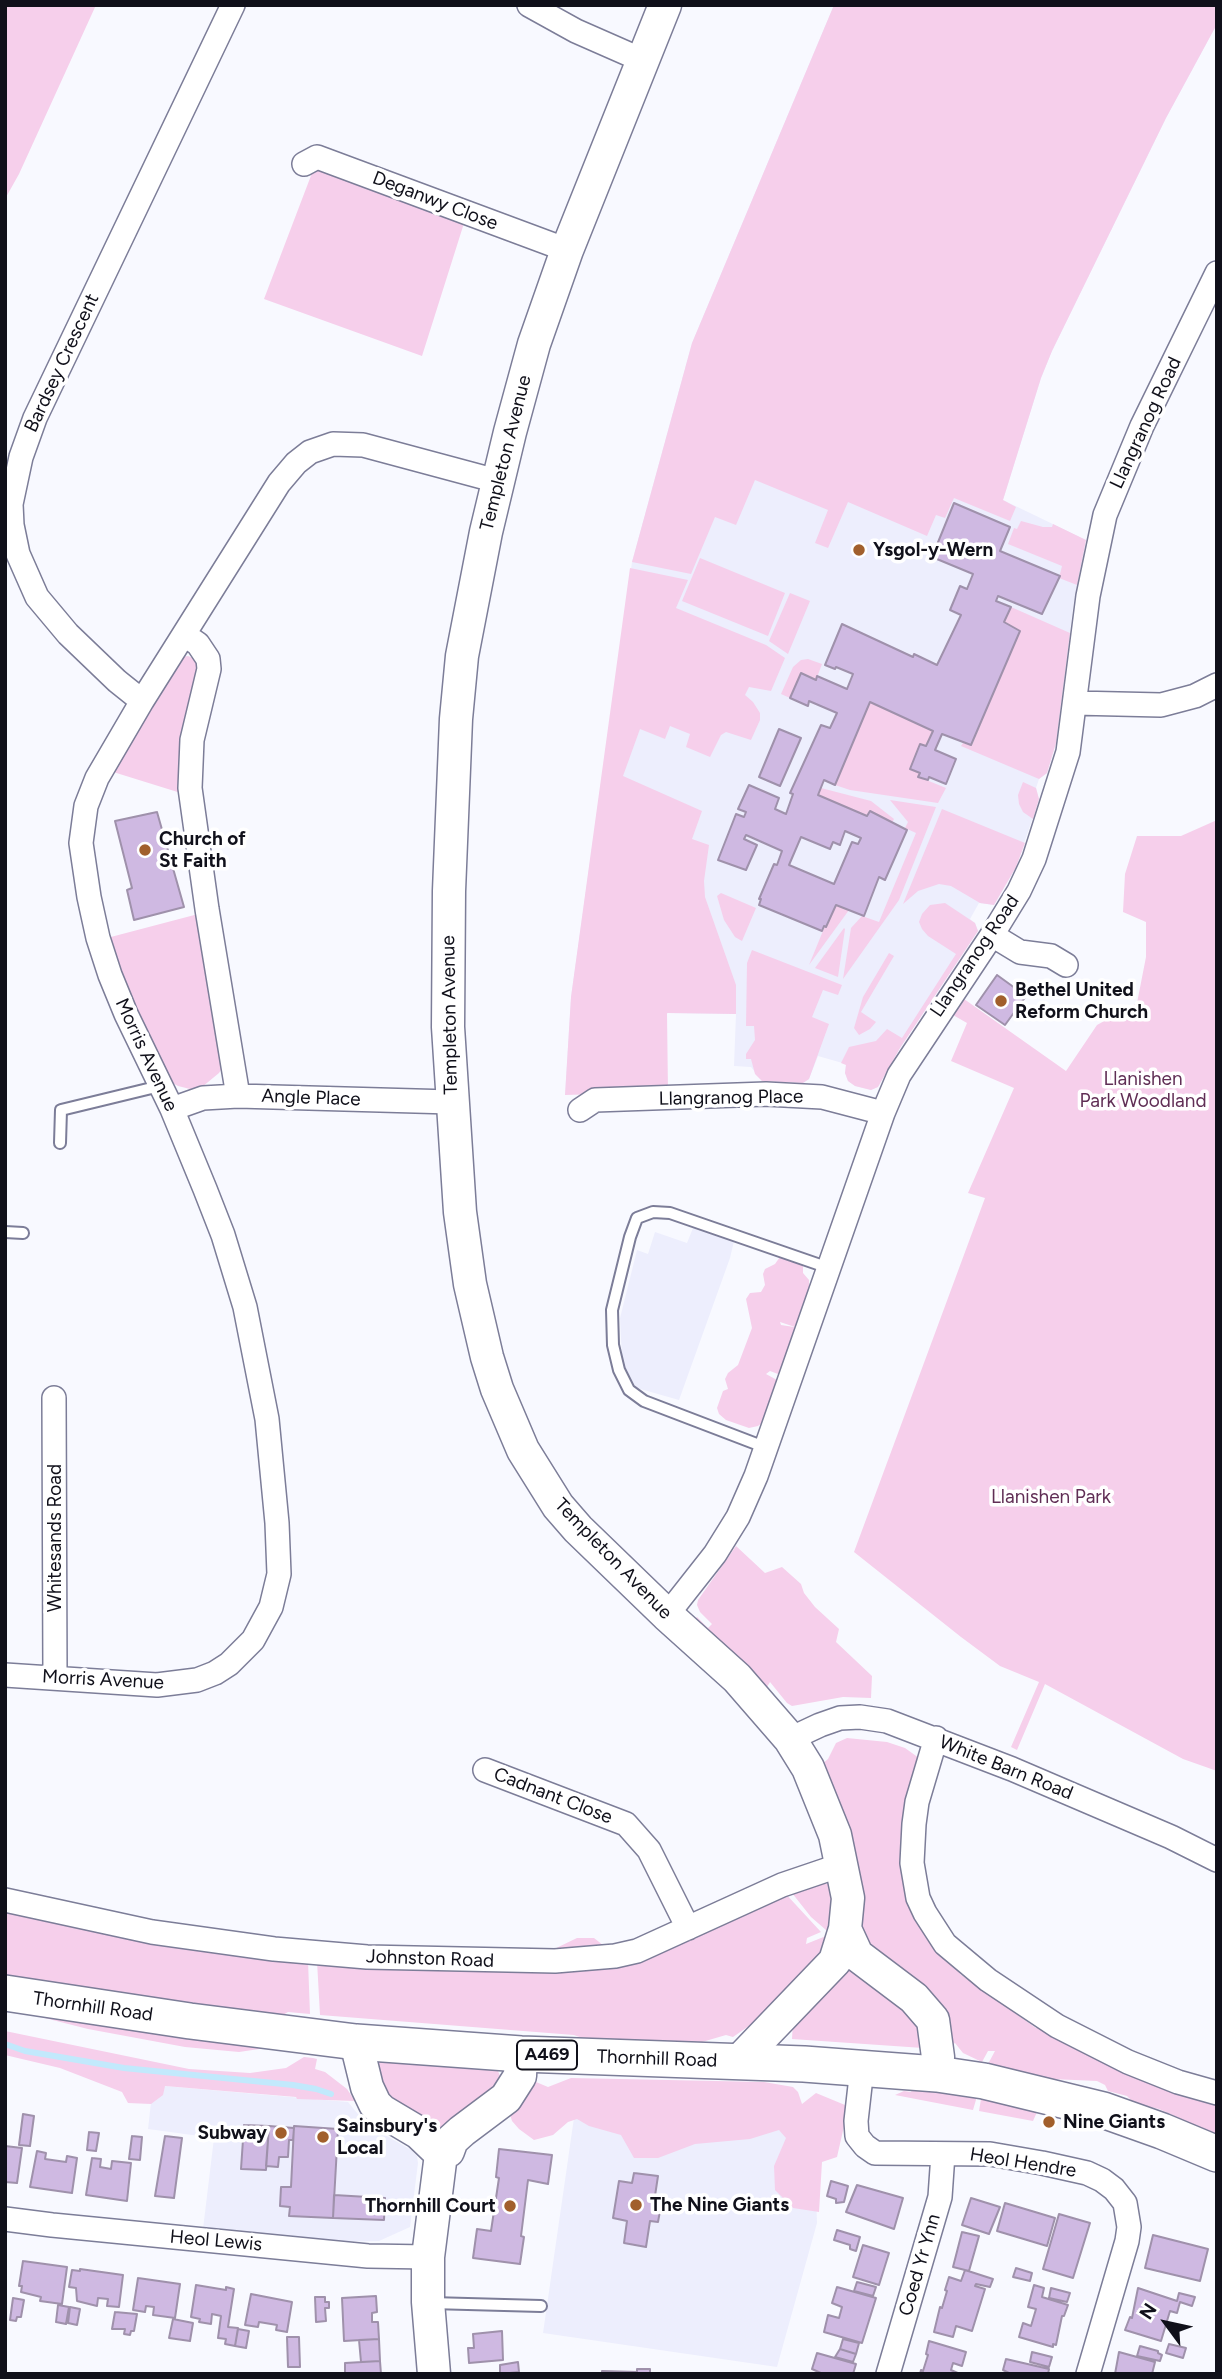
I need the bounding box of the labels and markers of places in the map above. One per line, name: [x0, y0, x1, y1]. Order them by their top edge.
place label: Ysgol-y-Wern: [873, 539, 993, 561]
marker: Ysgol-y-Wern: [851, 542, 867, 558]
place label: Church of St Faith: [159, 828, 246, 872]
marker: Church of St Faith: [137, 842, 153, 858]
place label: Bethel United Reform Church: [1015, 979, 1148, 1023]
marker: Bethel United Reform Church: [993, 993, 1009, 1009]
place label: Nine Giants: [1063, 2111, 1165, 2133]
marker: Nine Giants: [1041, 2114, 1057, 2130]
place label: Sainsbury's Local: [337, 2115, 437, 2159]
place label: Subway: [197, 2122, 267, 2144]
marker: Subway: [273, 2125, 289, 2141]
marker: Sainsbury's Local: [315, 2129, 331, 2145]
place label: The Nine Giants: [650, 2194, 789, 2216]
place label: Thornhill Court: [365, 2195, 496, 2217]
marker: The Nine Giants: [628, 2197, 644, 2213]
marker: Thornhill Court: [502, 2198, 518, 2214]

